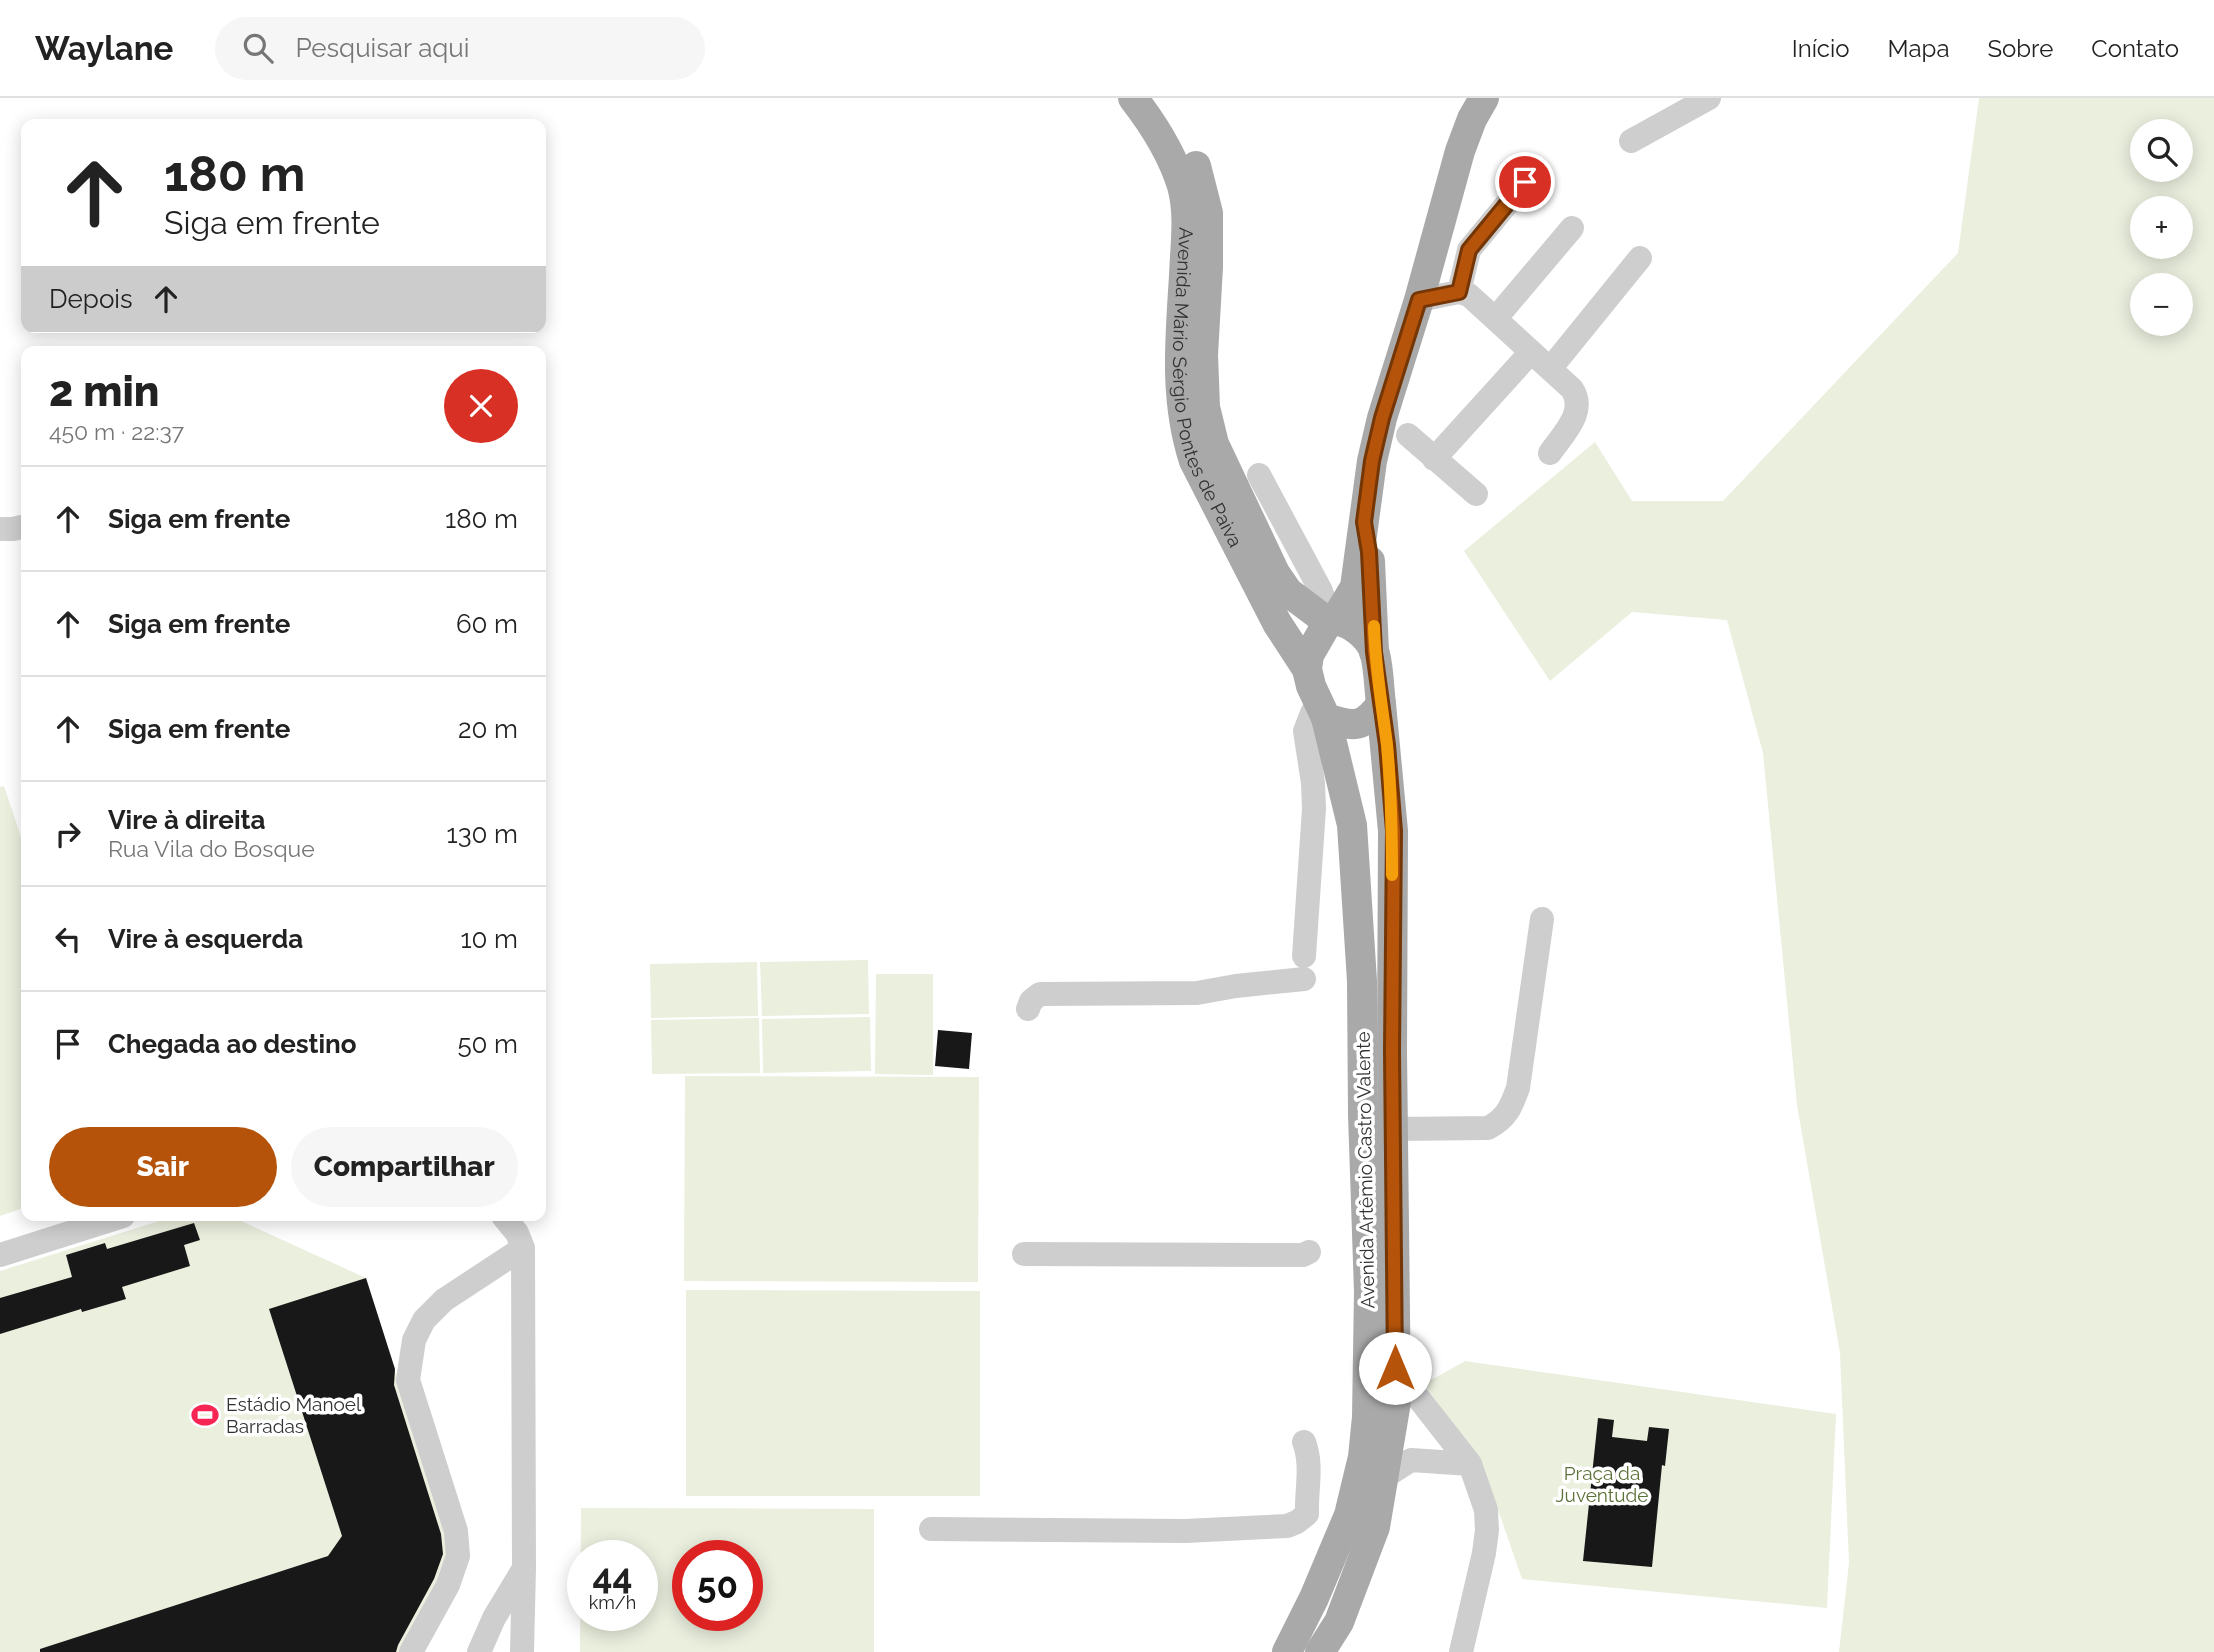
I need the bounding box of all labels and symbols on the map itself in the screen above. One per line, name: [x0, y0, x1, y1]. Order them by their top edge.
pin: [1495, 152, 1555, 212]
street label: Avenida Mário Sérgio Pontes de Paiva: [1169, 227, 1247, 550]
street label: Avenida Artêmio Castro Valente: [1352, 1031, 1378, 1309]
position arrow: [1358, 1331, 1432, 1405]
place label: Estádio Manoel Barradas: [226, 1393, 362, 1437]
sports icon: Estádio Manoel Barradas: [190, 1400, 220, 1430]
park label: Praça da Juventude: [1556, 1462, 1648, 1506]
speed limit sign: 50: [672, 1540, 763, 1631]

